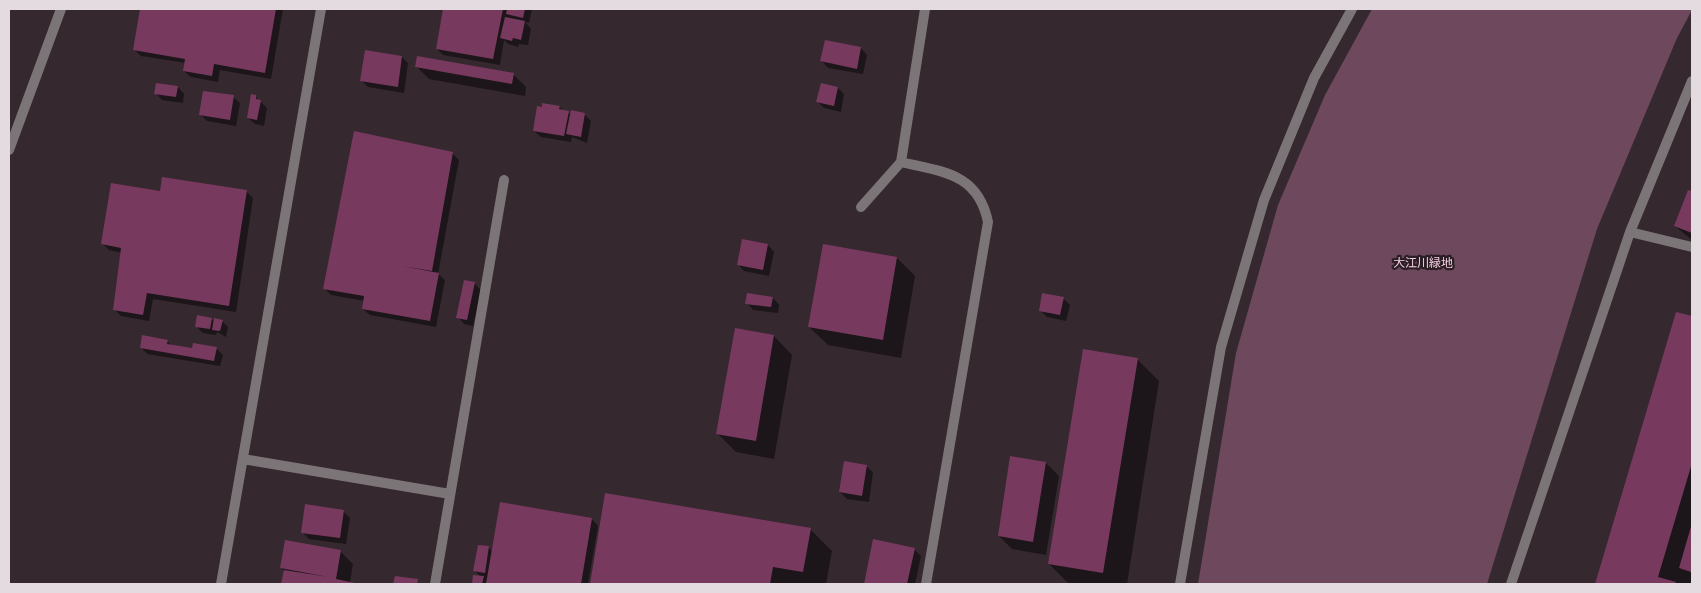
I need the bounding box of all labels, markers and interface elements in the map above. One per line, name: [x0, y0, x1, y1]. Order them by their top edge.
park label: 大江川緑地: [1393, 257, 1453, 271]

